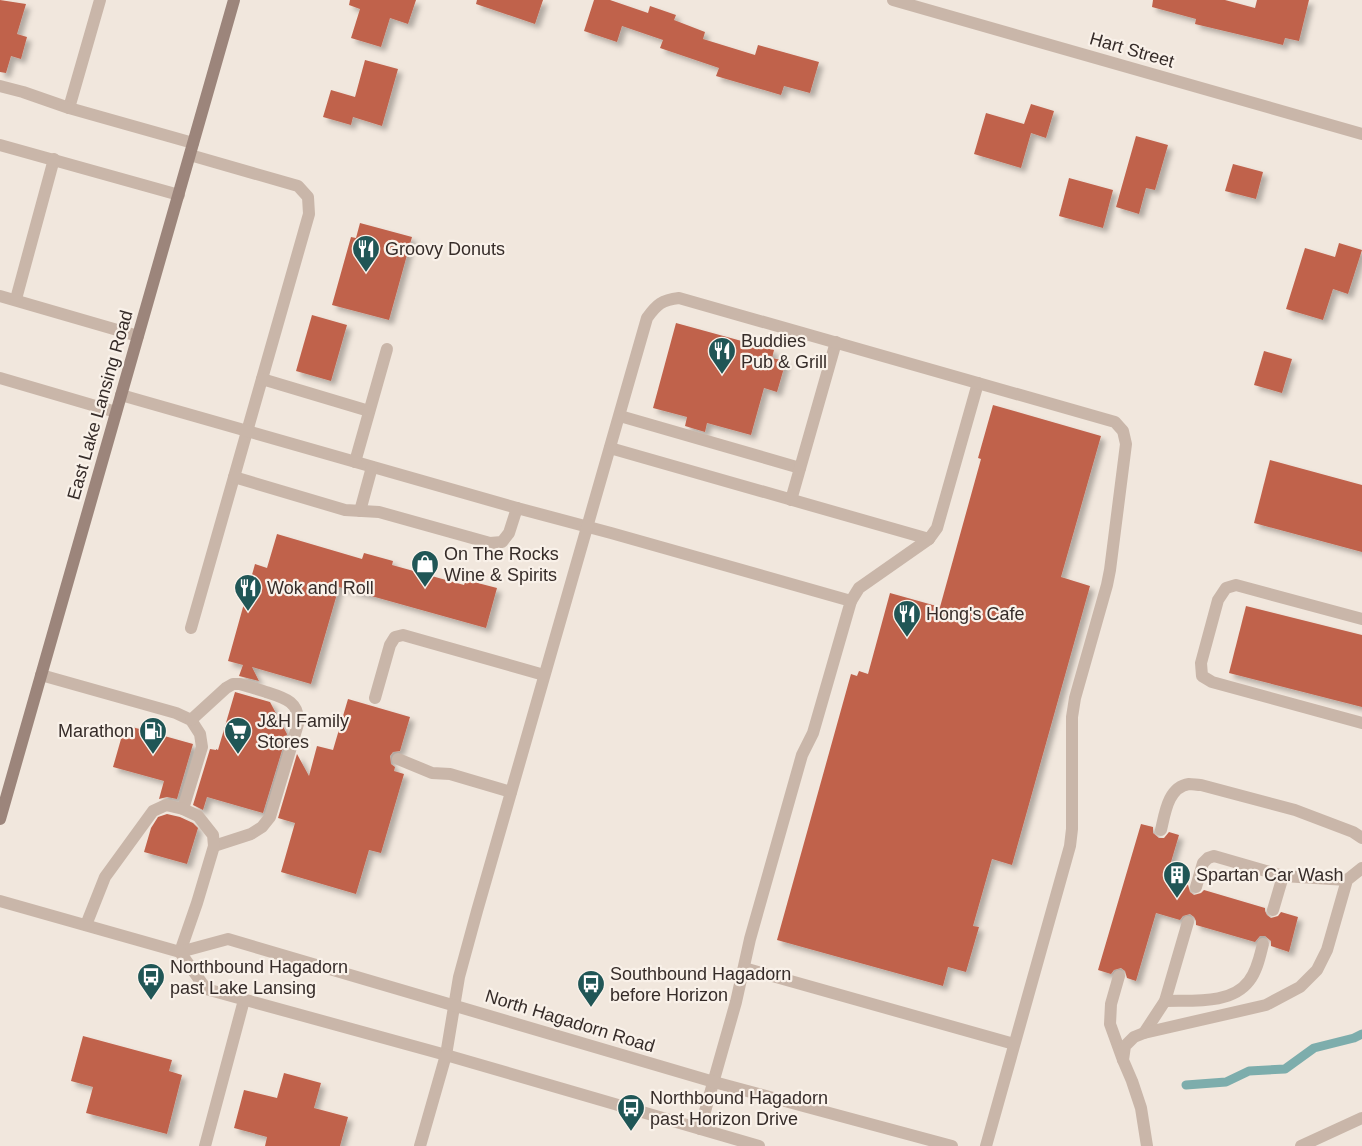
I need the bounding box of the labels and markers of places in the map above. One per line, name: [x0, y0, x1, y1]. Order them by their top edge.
restaurant icon: Groovy Donuts: [351, 234, 381, 273]
place label: Groovy Donuts: [385, 239, 505, 259]
place label: Buddies Pub & Grill: [741, 331, 827, 372]
restaurant icon: Buddies Pub & Grill: [707, 336, 737, 375]
place label: On The Rocks Wine & Spirits: [444, 544, 559, 585]
shop icon: On The Rocks Wine & Spirits: [410, 549, 440, 588]
restaurant icon: Wok and Roll: [233, 573, 263, 612]
place label: Wok and Roll: [267, 578, 374, 598]
restaurant icon: Hong's Cafe: [892, 599, 922, 638]
place label: Hong's Cafe: [926, 604, 1025, 624]
place label: J&H Family Stores: [257, 711, 349, 752]
fuel station icon: Marathon: [138, 716, 168, 755]
supermarket icon: J&H Family Stores: [223, 716, 253, 755]
place label: Marathon: [58, 721, 134, 741]
building icon: Spartan Car Wash: [1162, 860, 1192, 899]
place label: Spartan Car Wash: [1196, 865, 1343, 885]
place label: Northbound Hagadorn past Lake Lansing: [170, 957, 348, 998]
bus stop icon: Northbound Hagadorn past Lake Lansing: [136, 962, 166, 1001]
place label: Southbound Hagadorn before Horizon: [610, 964, 791, 1005]
bus stop icon: Southbound Hagadorn before Horizon: [576, 969, 606, 1008]
place label: Northbound Hagadorn past Horizon Drive: [650, 1088, 828, 1129]
bus stop icon: Northbound Hagadorn past Horizon Drive: [616, 1093, 646, 1132]

